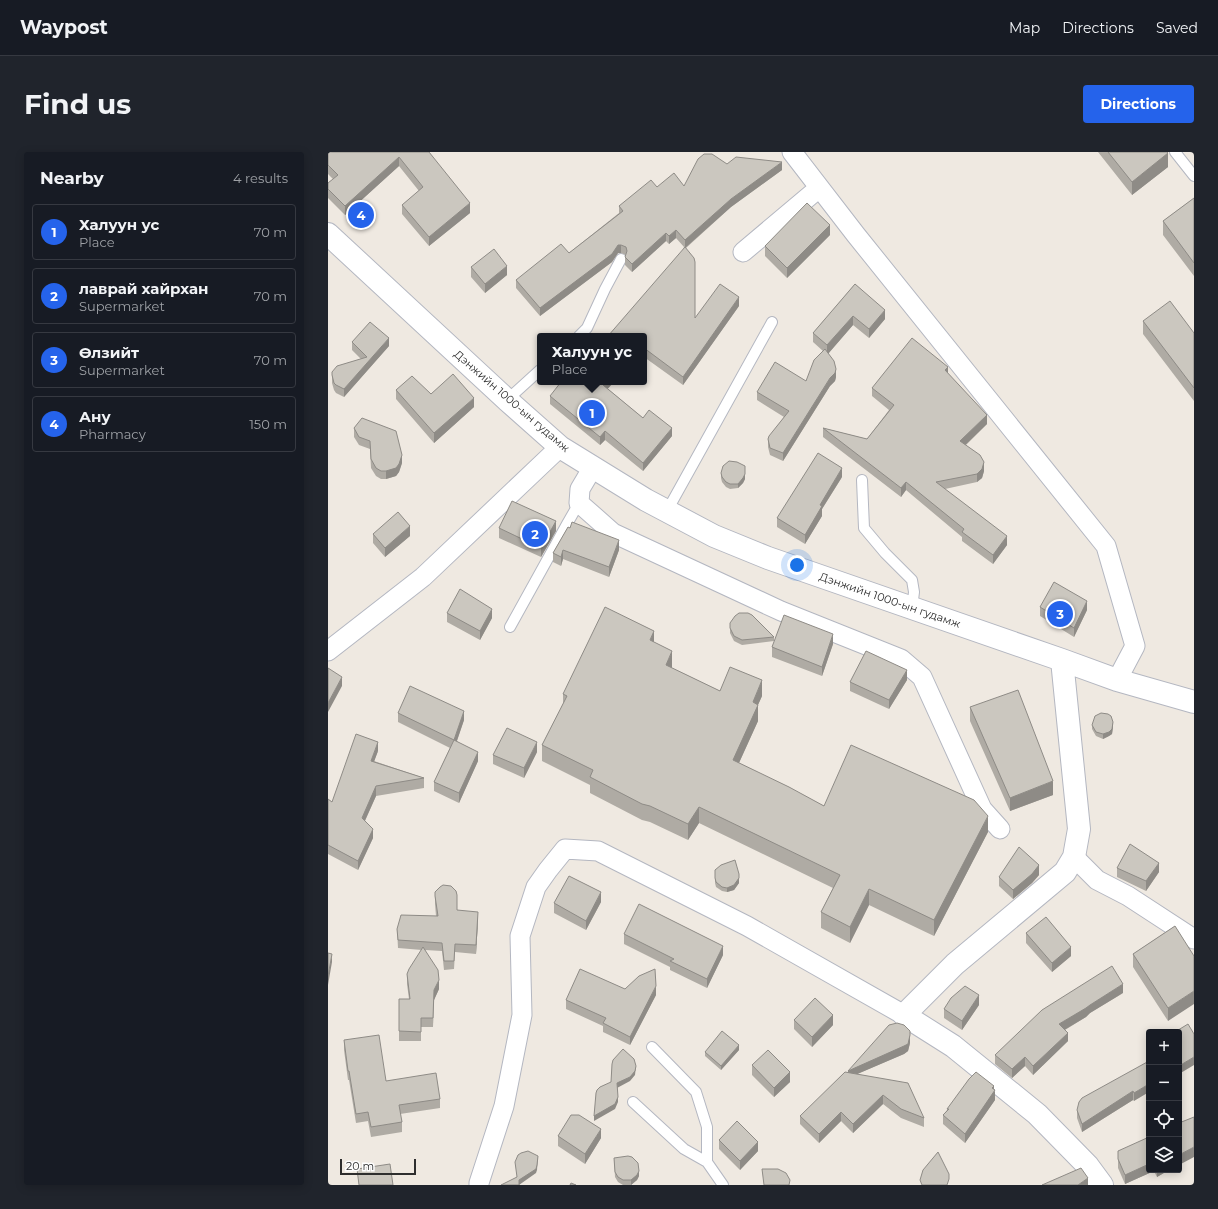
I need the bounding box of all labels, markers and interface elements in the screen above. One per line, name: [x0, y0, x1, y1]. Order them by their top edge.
text: Waypost: [20, 16, 108, 39]
text: Map: [1009, 19, 1040, 37]
text: Directions: [1062, 19, 1134, 37]
text: Saved: [1156, 19, 1198, 37]
button: Directions: [1083, 85, 1194, 123]
text: Find us: [24, 87, 131, 121]
text: Nearby: [40, 168, 104, 188]
text: 4 results: [233, 170, 288, 186]
pin: 4: [348, 200, 374, 230]
text: Халуун ус: [79, 215, 159, 234]
text: 1: [51, 224, 57, 240]
text: 70 m: [254, 224, 287, 240]
text: Place: [79, 234, 115, 250]
text: лаврай хайрхан: [79, 279, 208, 298]
text: 2: [50, 288, 58, 304]
text: 70 m: [254, 288, 287, 304]
text: Supermarket: [79, 298, 165, 314]
popup: [537, 333, 647, 385]
text: Халуун ус: [552, 342, 632, 361]
text: Өлзийт: [79, 343, 139, 362]
street label: Дэнжийн 1000-ын гудамж: [451, 347, 573, 455]
text: 3: [50, 352, 58, 368]
text: 70 m: [254, 352, 287, 368]
text: Place: [552, 361, 587, 377]
text: Supermarket: [79, 362, 165, 378]
pin: 1: [579, 398, 605, 428]
text: Ану: [79, 407, 111, 426]
text: 4: [50, 416, 58, 432]
text: 150 m: [249, 416, 287, 432]
text: Pharmacy: [79, 426, 146, 442]
pin: 2: [522, 519, 548, 549]
your location: [787, 555, 807, 575]
street label: Дэнжийн 1000-ын гудамж: [818, 569, 962, 631]
pin: 3: [1047, 599, 1073, 629]
map controls: [1146, 1029, 1182, 1173]
button: +: [1146, 1029, 1182, 1065]
button: −: [1146, 1065, 1182, 1101]
button: locate: [1146, 1101, 1182, 1137]
button: layers: [1146, 1137, 1182, 1173]
scale bar: [340, 1157, 416, 1176]
text: 20 m: [346, 1159, 374, 1173]

